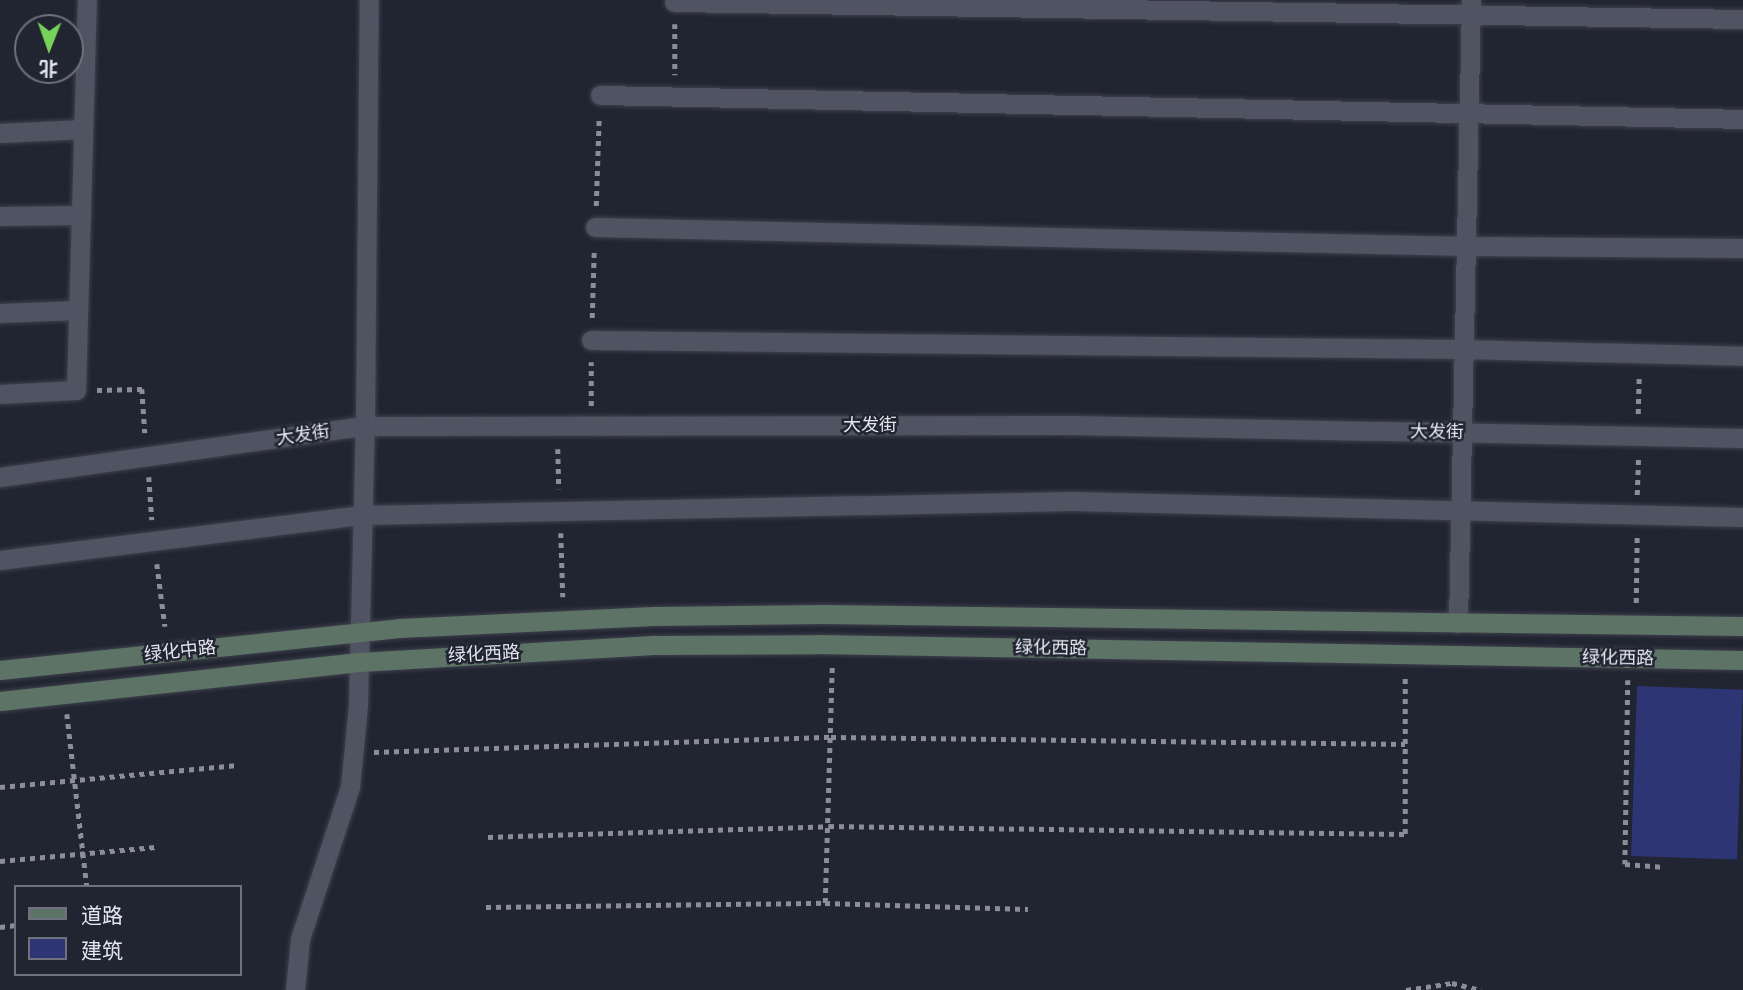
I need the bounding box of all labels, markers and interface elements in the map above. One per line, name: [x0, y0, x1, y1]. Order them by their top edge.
north arrow: [14, 14, 84, 84]
text: 北: [39, 57, 58, 80]
street label: 大发街: [843, 414, 897, 436]
street label: 大发街: [275, 421, 331, 449]
street label: 大发街: [1410, 421, 1464, 443]
street label: 绿化中路: [143, 636, 217, 666]
street label: 绿化西路: [1015, 637, 1087, 659]
street label: 绿化西路: [447, 641, 521, 667]
street label: 绿化西路: [1582, 647, 1654, 669]
legend: [14, 885, 242, 976]
text: 道路: [81, 904, 123, 928]
text: 建筑: [81, 939, 123, 963]

